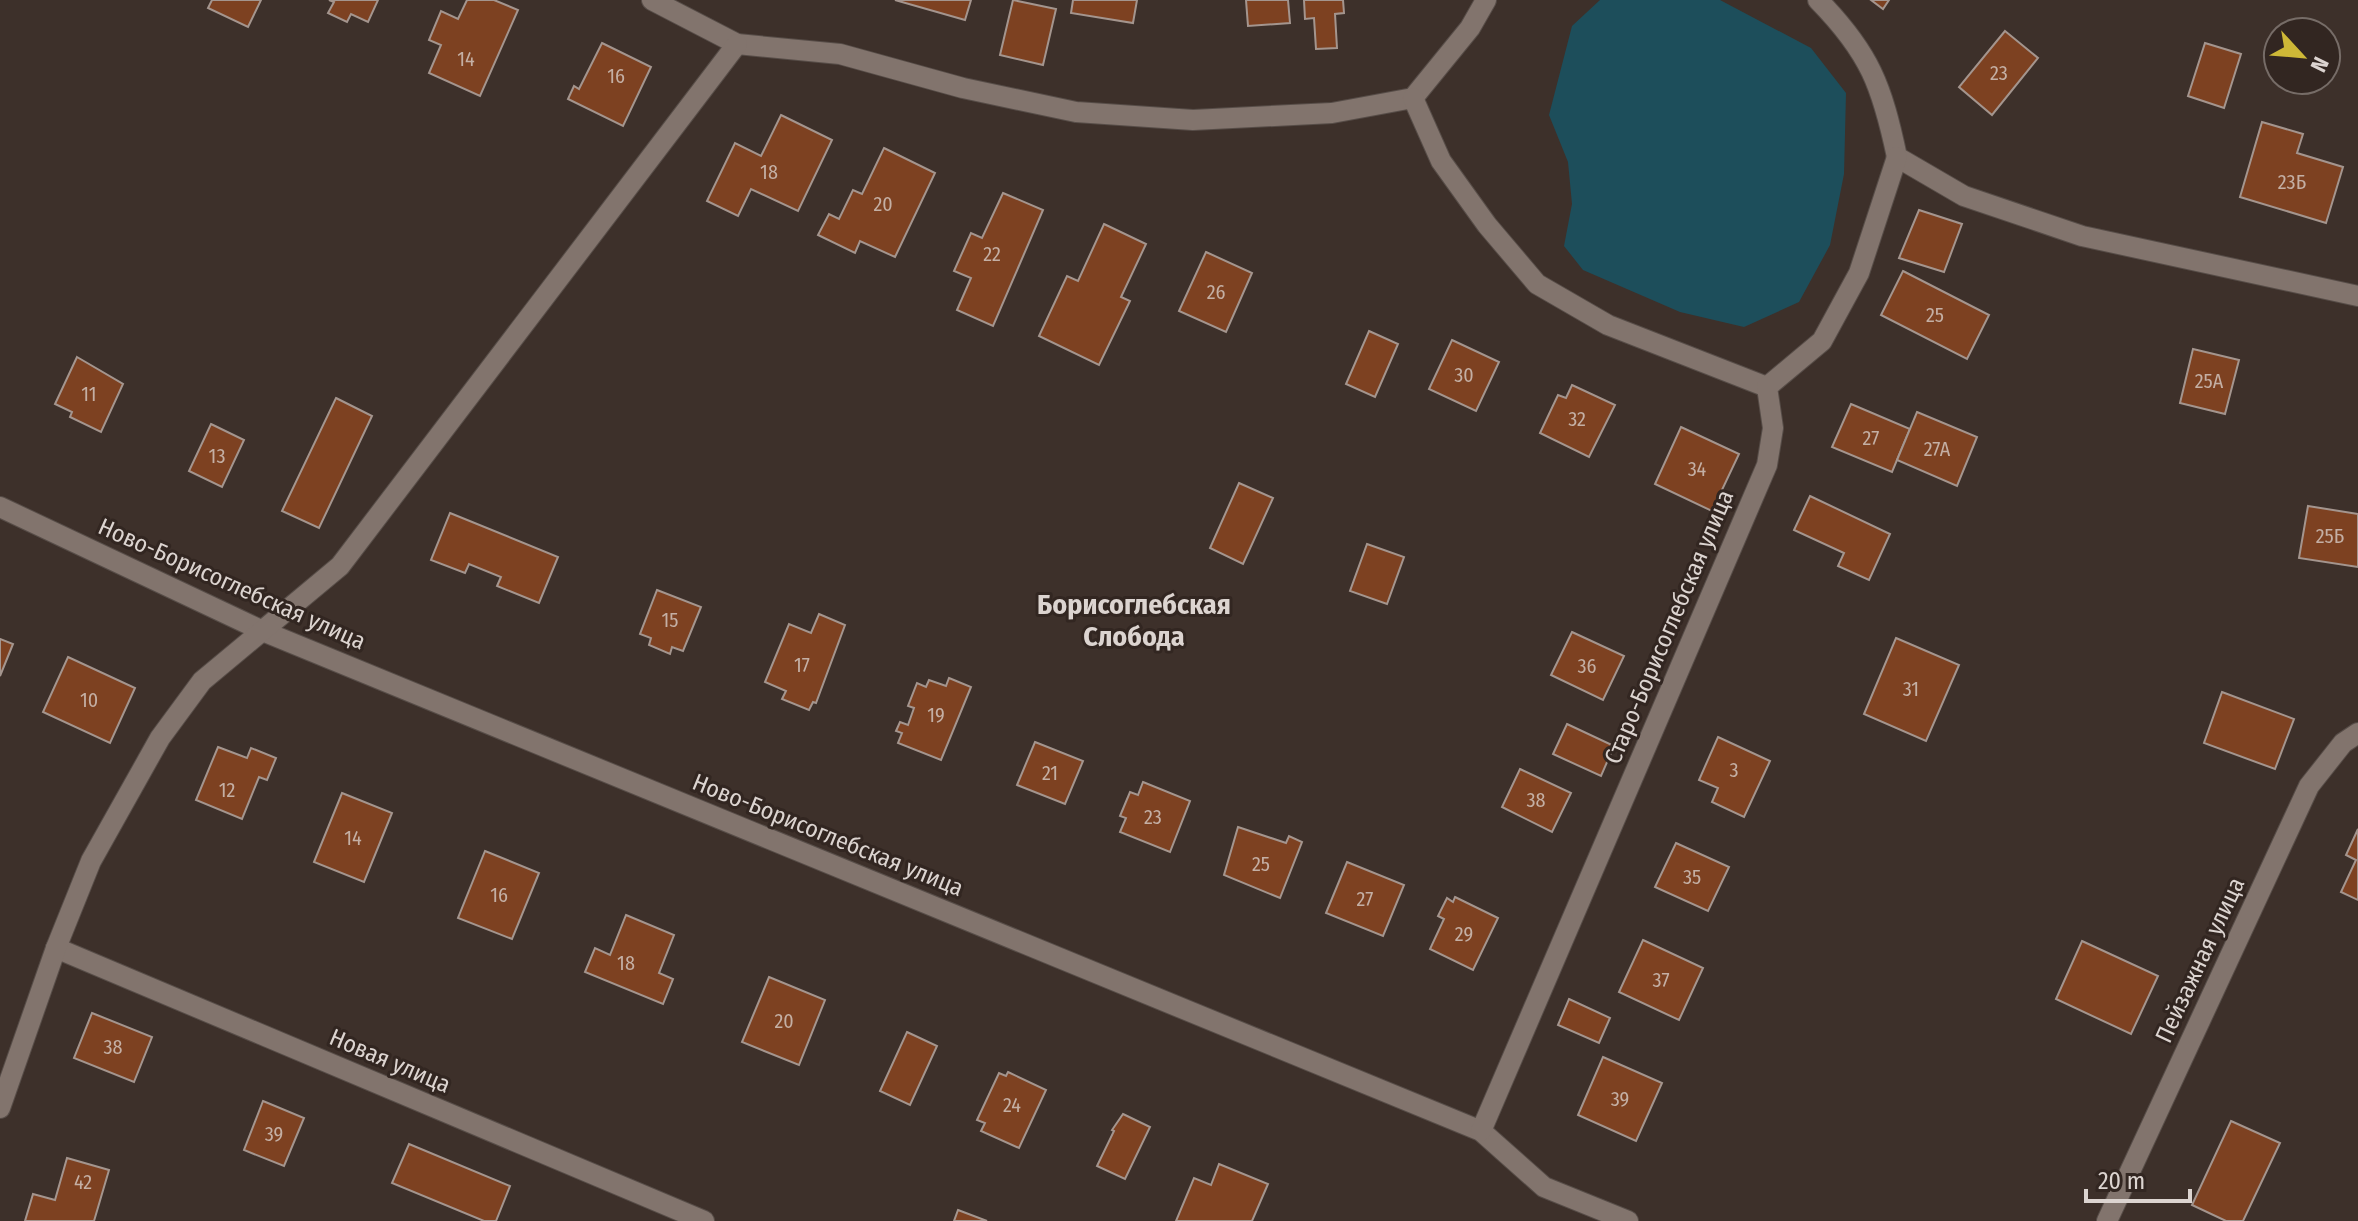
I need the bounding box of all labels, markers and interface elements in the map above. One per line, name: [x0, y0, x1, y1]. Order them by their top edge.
north arrow: [2262, 16, 2342, 96]
house number: 14: [457, 47, 475, 71]
text: N: [2305, 53, 2335, 76]
house number: 23: [1990, 61, 2008, 85]
house number: 16: [607, 64, 625, 88]
house number: 18: [760, 160, 778, 184]
house number: 23Б: [2278, 170, 2306, 194]
house number: 20: [873, 192, 893, 216]
house number: 22: [983, 242, 1001, 266]
house number: 26: [1207, 280, 1225, 304]
house number: 25: [1926, 303, 1944, 327]
house number: 30: [1454, 363, 1474, 387]
house number: 25А: [2195, 369, 2224, 393]
house number: 11: [81, 382, 97, 406]
house number: 32: [1568, 407, 1586, 431]
house number: 27: [1863, 426, 1879, 450]
house number: 27А: [1924, 437, 1951, 461]
house number: 13: [209, 444, 225, 468]
house number: 34: [1688, 457, 1707, 481]
street label: Старо-Борисоглебская улица: [1599, 486, 1739, 768]
street label: Ново-Борисоглебская улица: [94, 512, 370, 656]
house number: 25Б: [2316, 524, 2344, 548]
district label: Борисоглебская Слобода: [1037, 588, 1231, 653]
house number: 15: [662, 608, 678, 632]
house number: 17: [794, 653, 810, 677]
house number: 36: [1578, 654, 1597, 678]
house number: 31: [1903, 677, 1919, 701]
house number: 10: [80, 688, 98, 712]
house number: 19: [927, 703, 945, 727]
house number: 3: [1729, 758, 1739, 782]
house number: 21: [1042, 761, 1058, 785]
street label: Ново-Борисоглебская улица: [689, 768, 967, 902]
house number: 12: [219, 778, 235, 802]
house number: 38: [1526, 788, 1546, 812]
house number: 23: [1144, 805, 1162, 829]
house number: 14: [344, 826, 362, 850]
house number: 25: [1252, 852, 1270, 876]
house number: 35: [1683, 865, 1701, 889]
street label: Пейзажная улица: [2149, 873, 2251, 1047]
house number: 16: [490, 883, 508, 907]
house number: 27: [1357, 887, 1373, 911]
house number: 29: [1455, 922, 1473, 946]
house number: 18: [617, 951, 635, 975]
house number: 37: [1652, 968, 1670, 992]
house number: 20: [774, 1009, 794, 1033]
street label: Новая улица: [325, 1023, 455, 1099]
house number: 38: [103, 1035, 123, 1059]
house number: 39: [1611, 1087, 1629, 1111]
house number: 24: [1003, 1093, 1021, 1117]
house number: 39: [265, 1122, 283, 1146]
scale bar: [2086, 1153, 2190, 1203]
text: 20 m: [2098, 1167, 2145, 1195]
house number: 42: [74, 1170, 92, 1194]

